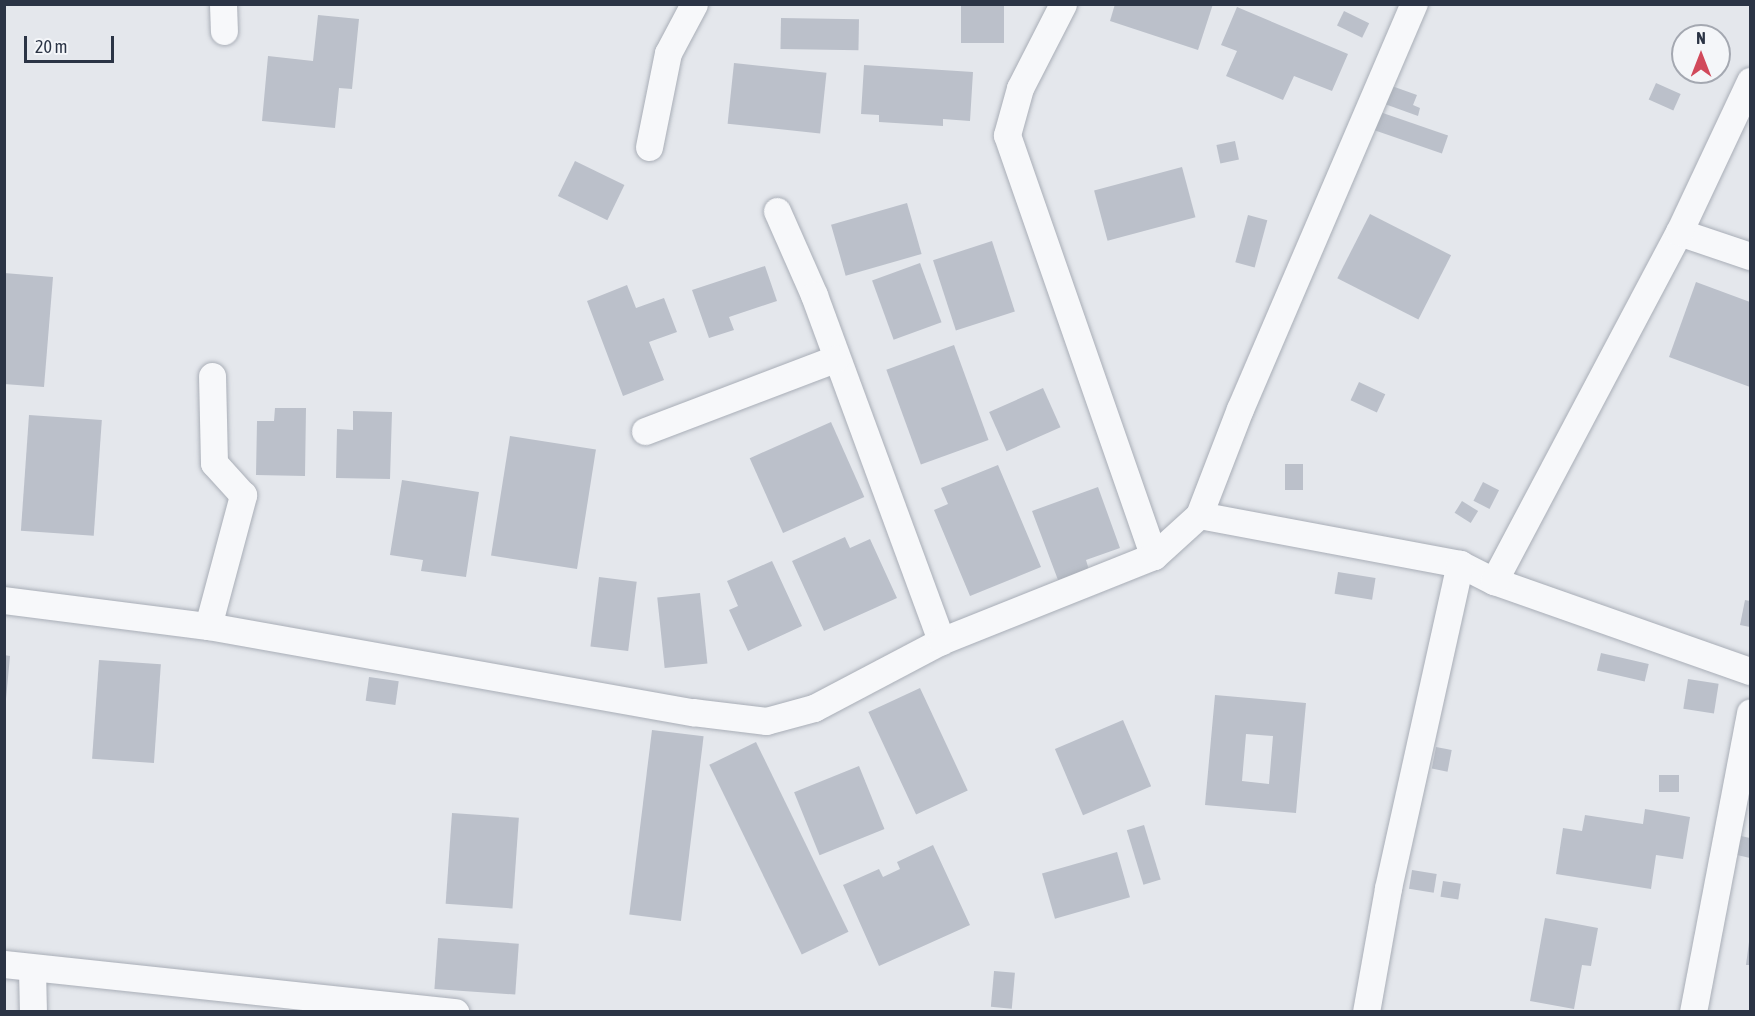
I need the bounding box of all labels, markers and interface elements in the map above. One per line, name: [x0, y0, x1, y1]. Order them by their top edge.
scale bar: [27, 24, 117, 62]
north arrow: [1671, 24, 1731, 84]
text: N: [1696, 29, 1706, 47]
text: 20 m: [35, 36, 67, 57]

